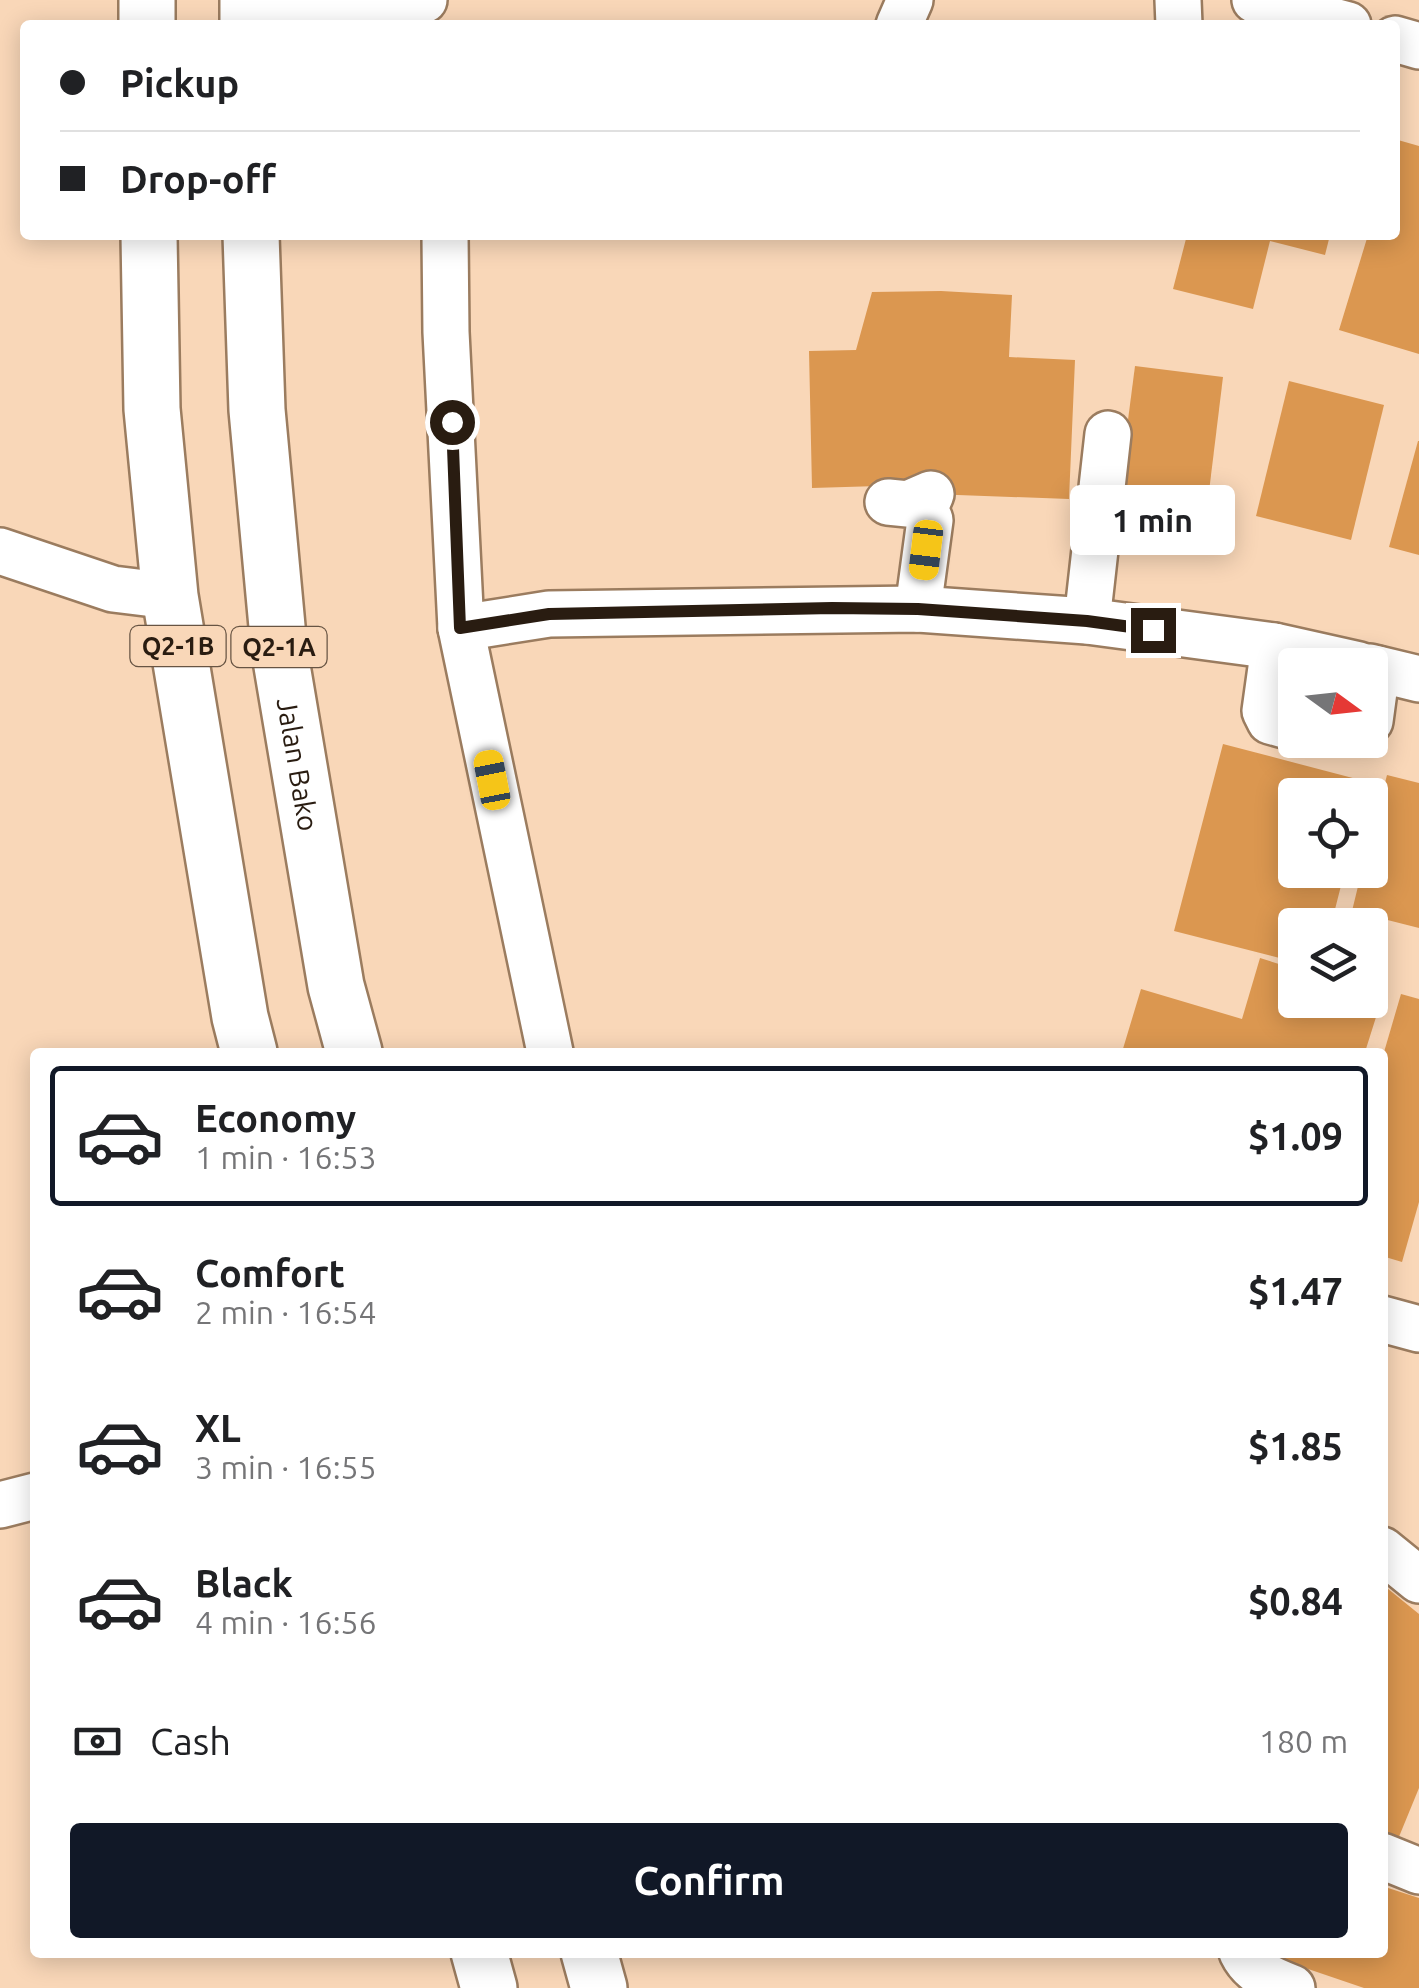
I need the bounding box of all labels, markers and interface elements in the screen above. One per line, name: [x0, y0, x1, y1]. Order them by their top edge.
text: Pickup: [120, 62, 239, 104]
text: Drop-off: [120, 158, 276, 200]
route start: [430, 400, 475, 445]
callout: 1 min: [1070, 485, 1236, 555]
text: 1 min: [1112, 502, 1193, 538]
car: [907, 518, 945, 582]
route end: [1131, 608, 1176, 653]
road number: Q2-1B: [130, 626, 226, 666]
road number: Q2-1A: [232, 627, 326, 667]
north arrow: [1278, 648, 1388, 758]
map controls: [1278, 648, 1388, 1018]
street label: Jalan Bako: [272, 695, 325, 833]
car: [472, 748, 512, 812]
button: locate: [1278, 778, 1388, 888]
button: layers: [1278, 908, 1388, 1018]
icon: car: [75, 1091, 165, 1181]
text: Economy: [195, 1097, 356, 1139]
text: $1.09: [1248, 1115, 1343, 1157]
text: 1 min · 16:53: [195, 1139, 377, 1175]
icon: car: [75, 1246, 165, 1336]
text: Comfort: [195, 1252, 345, 1294]
text: $1.47: [1248, 1270, 1343, 1312]
text: 2 min · 16:54: [195, 1294, 377, 1330]
icon: car: [75, 1401, 165, 1491]
text: XL: [195, 1407, 241, 1449]
text: $1.85: [1248, 1425, 1343, 1467]
text: 3 min · 16:55: [195, 1449, 377, 1485]
icon: car: [75, 1556, 165, 1646]
text: Black: [195, 1562, 293, 1604]
text: $0.84: [1248, 1580, 1343, 1622]
text: 4 min · 16:56: [195, 1604, 377, 1640]
icon: cash: [70, 1714, 125, 1769]
text: Cash: [150, 1720, 231, 1762]
text: 180 m: [1259, 1723, 1348, 1759]
button: Confirm: [70, 1823, 1348, 1938]

